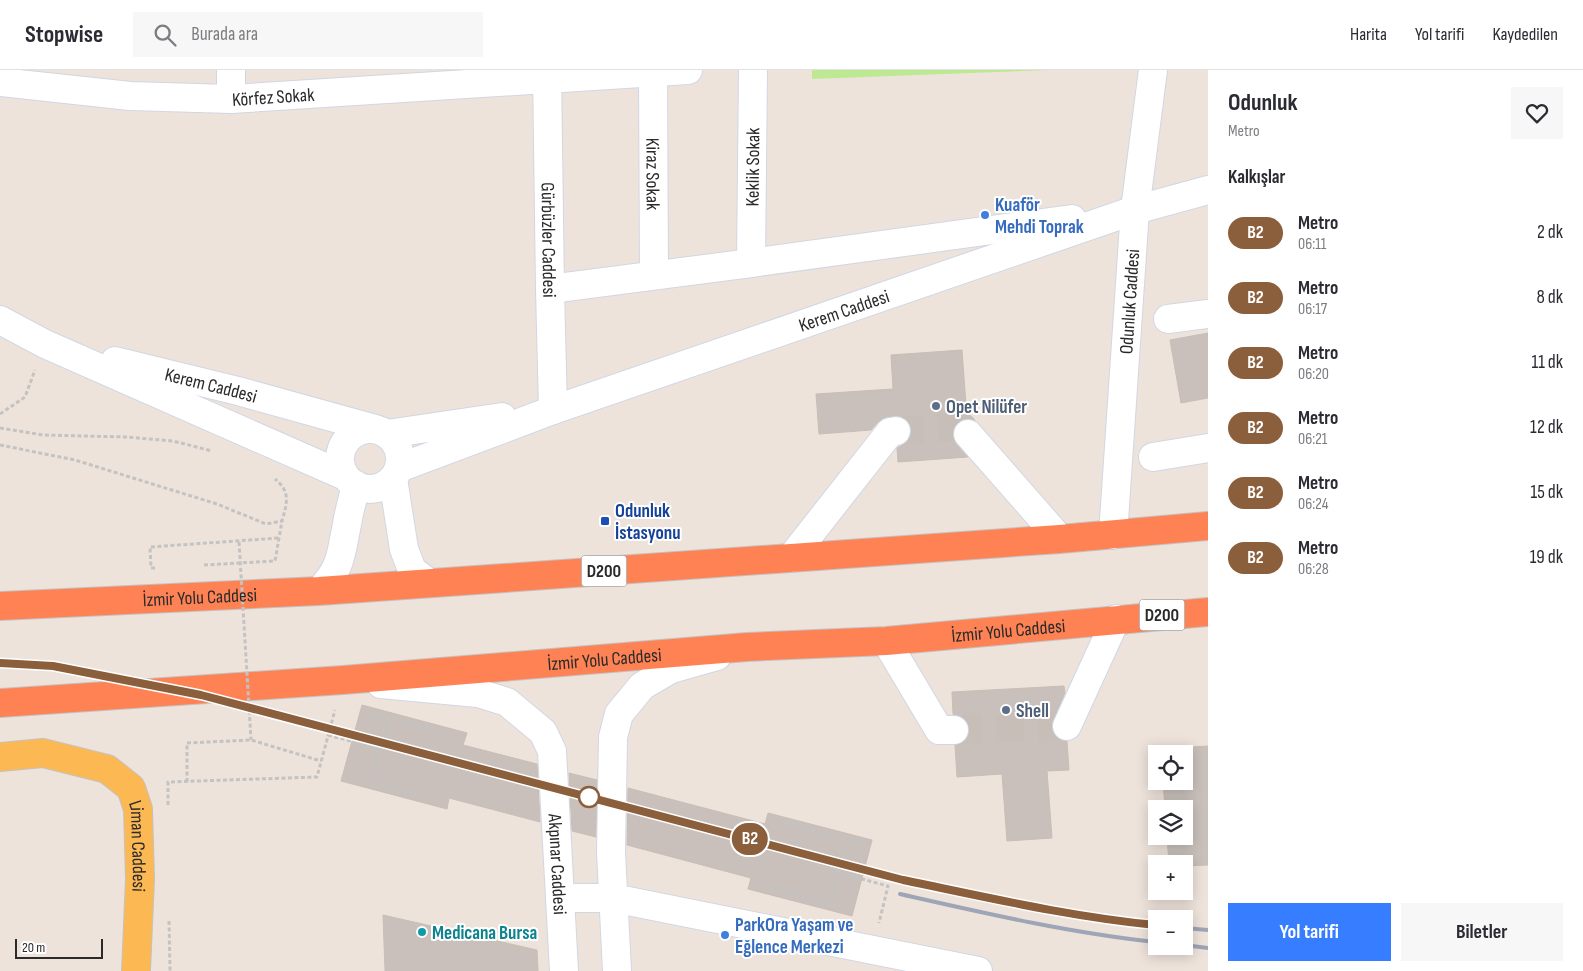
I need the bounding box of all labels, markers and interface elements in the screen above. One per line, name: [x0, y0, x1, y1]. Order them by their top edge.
search box: [133, 12, 483, 57]
text: Stopwise: [25, 20, 103, 49]
icon: search: [151, 21, 179, 49]
text: Burada ara: [191, 23, 258, 46]
text: Harita: [1350, 24, 1387, 45]
text: Yol tarifi: [1415, 24, 1464, 45]
text: Kaydedilen: [1492, 24, 1558, 45]
street label: Körfez Sokak: [231, 84, 316, 112]
button: heart: [1511, 87, 1563, 139]
text: Odunluk: [1228, 88, 1298, 117]
text: Metro: [1228, 122, 1260, 141]
street label: Keklik Sokak: [742, 127, 765, 207]
street label: Kiraz Sokak: [640, 138, 664, 211]
text: Kalkışlar: [1228, 166, 1285, 189]
street label: Gürbüzler Caddesi: [536, 182, 560, 298]
place label: Kuaför Mehdi Toprak: [995, 194, 1084, 239]
marker: Kuaför Mehdi Toprak: [979, 209, 991, 221]
text: Metro: [1298, 212, 1338, 235]
text: 2 dk: [1537, 221, 1563, 244]
text: B2: [1247, 222, 1264, 243]
text: 06:11: [1298, 235, 1326, 254]
street label: Odunluk Caddesi: [1115, 248, 1145, 355]
text: Metro: [1298, 277, 1338, 300]
street label: Kerem Caddesi: [796, 285, 892, 338]
text: 8 dk: [1536, 286, 1563, 309]
text: B2: [1247, 287, 1264, 308]
text: 06:17: [1298, 300, 1327, 319]
text: Metro: [1298, 342, 1338, 365]
text: 11 dk: [1531, 351, 1563, 374]
text: B2: [1247, 352, 1264, 373]
street label: Kerem Caddesi: [162, 364, 259, 409]
text: 06:20: [1298, 365, 1329, 384]
place label: Opet Nilüfer: [946, 396, 1027, 419]
marker: Opet Nilüfer: [930, 400, 942, 412]
text: Metro: [1298, 407, 1338, 430]
text: 12 dk: [1530, 416, 1563, 439]
text: B2: [1247, 417, 1264, 438]
text: 06:21: [1298, 430, 1327, 449]
text: Metro: [1298, 472, 1338, 495]
text: 15 dk: [1531, 481, 1563, 504]
text: B2: [1247, 482, 1264, 503]
text: 06:24: [1298, 495, 1328, 514]
place label: Odunluk İstasyonu: [615, 500, 681, 545]
marker: Odunluk İstasyonu: [599, 515, 611, 527]
text: Metro: [1298, 537, 1338, 560]
text: 19 dk: [1530, 546, 1563, 569]
text: B2: [1247, 547, 1264, 568]
road number: D200: [582, 556, 626, 586]
text: 06:28: [1298, 560, 1329, 579]
street label: İzmir Yolu Caddesi: [142, 584, 258, 612]
road number: D200: [1140, 600, 1184, 630]
street label: İzmir Yolu Caddesi: [950, 615, 1066, 648]
street label: İzmir Yolu Caddesi: [547, 644, 662, 676]
place label: Shell: [1016, 700, 1049, 723]
marker: Shell: [1000, 704, 1012, 716]
map controls: [1148, 745, 1193, 955]
button: locate: [1148, 745, 1193, 790]
unlabelled marker: [578, 786, 600, 808]
street label: Liman Caddesi: [123, 798, 150, 892]
button: layers: [1148, 800, 1193, 845]
street label: Akpınar Caddesi: [542, 812, 571, 915]
line badge: B2: [728, 823, 772, 855]
text: B2: [742, 828, 758, 849]
button: +: [1148, 855, 1193, 900]
button: Yol tarifi: [1228, 903, 1391, 961]
button: Biletler: [1401, 903, 1563, 961]
button: −: [1148, 910, 1193, 955]
place label: ParkOra Yaşam ve Eğlence Merkezi: [735, 914, 853, 959]
place label: Medicana Bursa: [432, 922, 537, 945]
marker: Medicana Bursa: [416, 926, 428, 938]
marker: ParkOra Yaşam ve Eğlence Merkezi: [719, 929, 731, 941]
scale bar: [15, 936, 102, 959]
text: 20 m: [22, 939, 45, 956]

